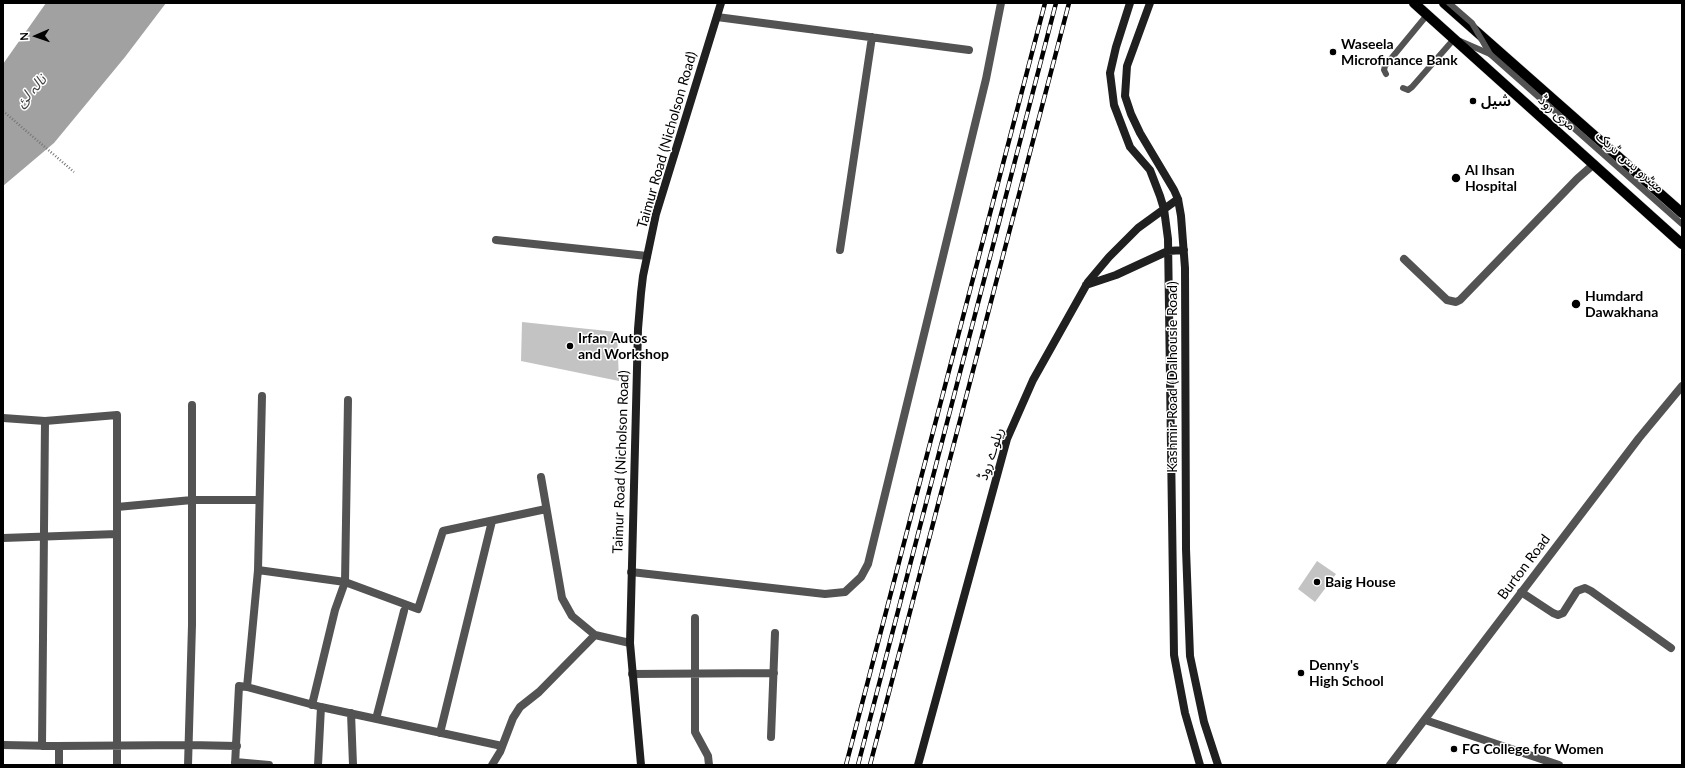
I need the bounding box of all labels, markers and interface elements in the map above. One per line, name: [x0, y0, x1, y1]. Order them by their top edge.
north arrow: [16, 16, 56, 56]
text: N: [17, 32, 30, 41]
place label: Waseela Microfinance Bank: [1341, 36, 1458, 68]
marker: Waseela Microfinance Bank: [1328, 47, 1338, 57]
street label: Taimur Road (Nicholson Road): [634, 50, 700, 230]
water label: نالہ لئ: [12, 71, 50, 111]
street label: مری روڈ: [1535, 92, 1579, 134]
place label: شیل: [1481, 93, 1511, 109]
marker: شیل: [1468, 96, 1478, 106]
street label: میٹرو بس ٹریک: [1592, 128, 1668, 196]
place label: Al Ihsan Hospital: [1465, 162, 1517, 194]
marker: Al Ihsan Hospital: [1450, 172, 1462, 184]
street label: Kashmir Road (Dalhousie Road): [1164, 281, 1180, 473]
place label: Humdard Dawakhana: [1585, 288, 1658, 320]
marker: Humdard Dawakhana: [1570, 298, 1582, 310]
place label: Irfan Autos and Workshop: [578, 330, 669, 362]
marker: Irfan Autos and Workshop: [565, 341, 575, 351]
street label: Taimur Road (Nicholson Road): [609, 370, 633, 554]
street label: ریلوے روڈ: [975, 425, 1007, 483]
street label: Burton Road: [1494, 531, 1554, 603]
place label: Baig House: [1325, 574, 1396, 590]
marker: Baig House: [1312, 577, 1322, 587]
place label: Denny's High School: [1309, 657, 1384, 690]
marker: Denny's High School: [1296, 668, 1306, 678]
place label: FG College for Women: [1462, 741, 1604, 757]
marker: FG College for Women: [1449, 744, 1459, 754]

